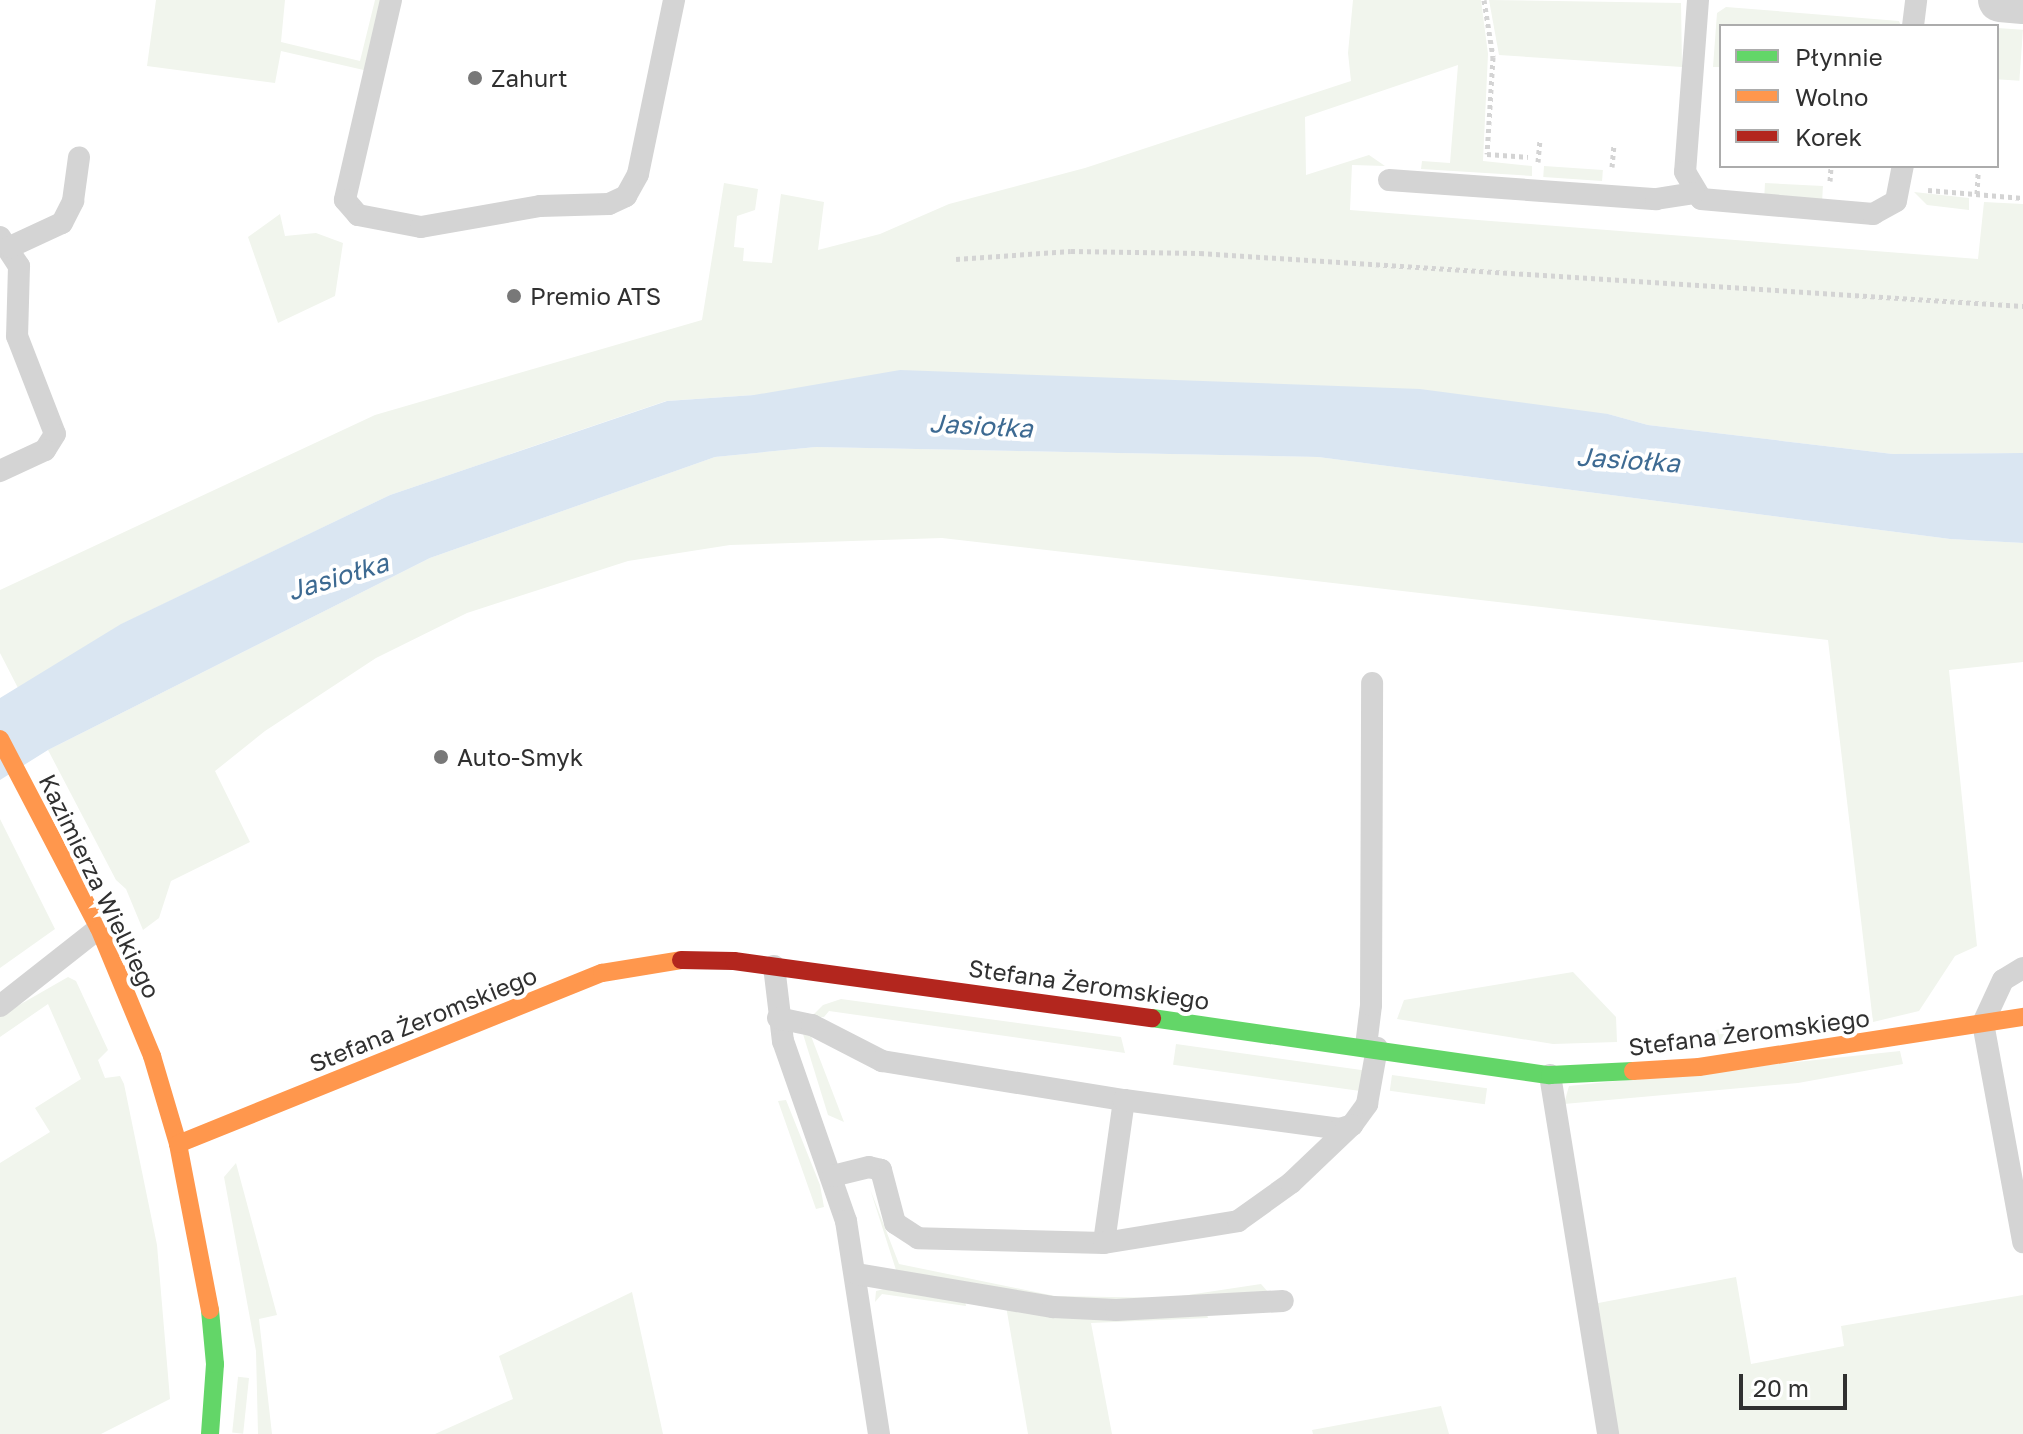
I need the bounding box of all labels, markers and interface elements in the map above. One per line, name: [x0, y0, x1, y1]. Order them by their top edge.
legend: [1719, 24, 1999, 168]
text: Płynnie: [1795, 42, 1883, 71]
place label: Zahurt: [491, 64, 568, 92]
marker: Zahurt: [466, 69, 484, 87]
text: Wolno: [1795, 82, 1868, 111]
text: Korek: [1795, 122, 1862, 151]
place label: Premio ATS: [530, 282, 661, 310]
marker: Premio ATS: [505, 287, 523, 305]
water label: Jasiołka: [928, 408, 1034, 444]
water label: Jasiołka: [1575, 441, 1681, 479]
water label: Jasiołka: [284, 547, 392, 607]
place label: Auto-Smyk: [457, 743, 583, 771]
marker: Auto-Smyk: [432, 748, 450, 766]
street label: Kazimierza Wielkiego: [33, 769, 167, 1003]
street label: Stefana Żeromskiego: [967, 953, 1211, 1015]
street label: Stefana Żeromskiego: [305, 960, 541, 1078]
street label: Stefana Żeromskiego: [1627, 1003, 1871, 1061]
scale bar: [1743, 1358, 1851, 1408]
text: 20 m: [1753, 1373, 1809, 1402]

